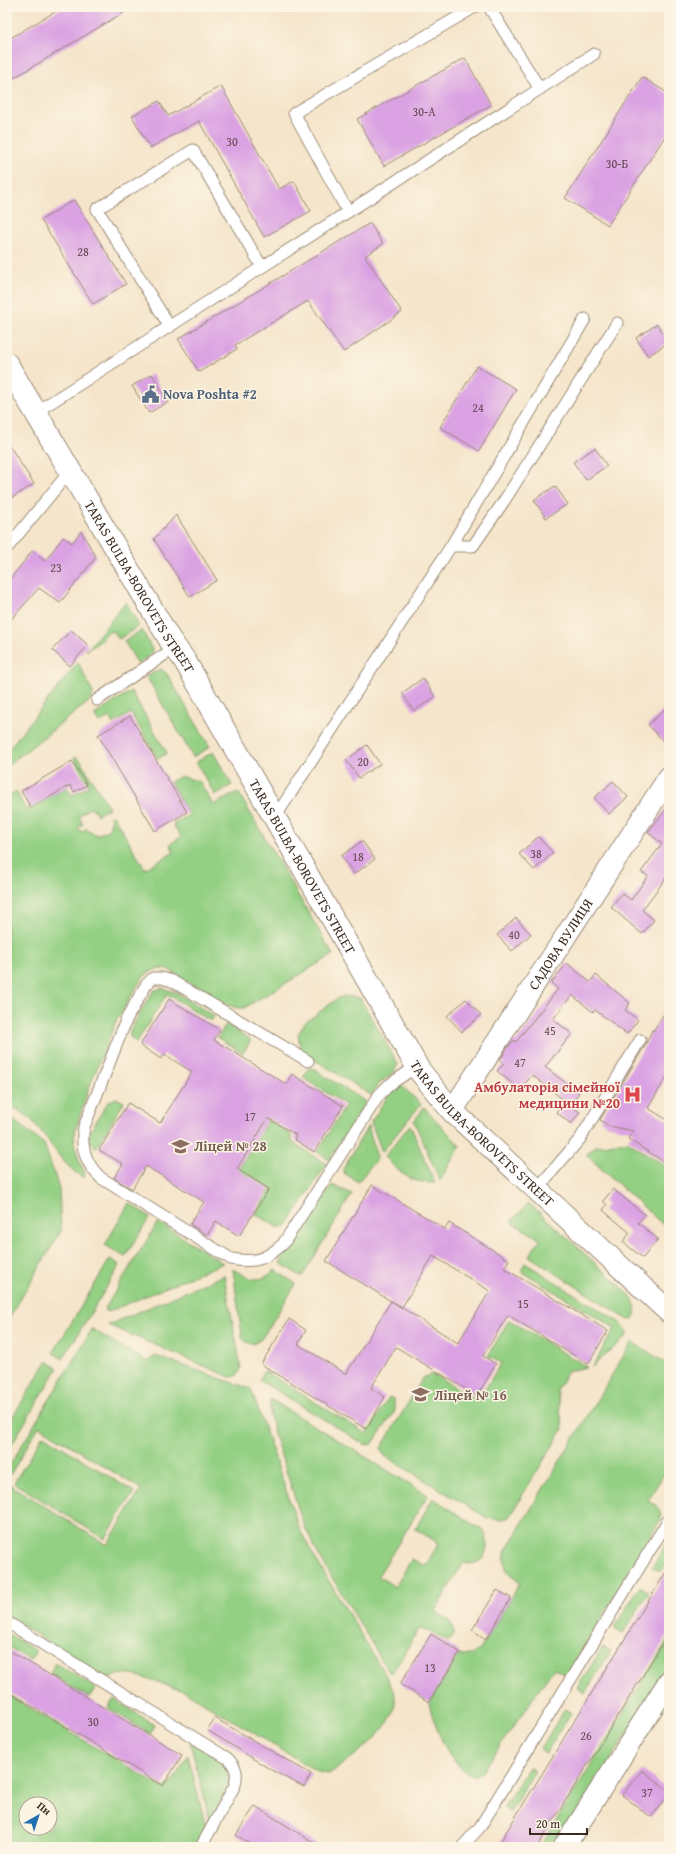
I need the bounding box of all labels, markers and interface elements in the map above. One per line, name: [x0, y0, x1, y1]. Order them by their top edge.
house number: 30-А: [413, 103, 436, 120]
house number: 30: [226, 133, 238, 150]
house number: 30-Б: [606, 155, 628, 172]
house number: 28: [77, 243, 89, 260]
public building icon: Nova Poshta #2: [140, 384, 160, 404]
place label: Nova Poshta #2: [163, 384, 257, 404]
house number: 24: [472, 399, 484, 416]
street label: TARAS BULBA-BOROVETS STREET: [80, 496, 200, 677]
house number: 23: [50, 559, 62, 576]
house number: 20: [357, 753, 369, 770]
street label: TARAS BULBA-BOROVETS STREET: [244, 775, 361, 958]
house number: 38: [530, 845, 542, 862]
house number: 18: [352, 848, 364, 865]
street label: САДОВА ВУЛИЦЯ: [523, 895, 597, 994]
house number: 40: [508, 926, 520, 943]
house number: 45: [544, 1022, 556, 1039]
house number: 47: [514, 1054, 526, 1071]
street label: TARAS BULBA-BOROVETS STREET: [405, 1056, 559, 1211]
place label: Амбулаторія сімейної медицини №20: [474, 1077, 620, 1113]
hospital icon: Амбулаторія сімейної медицини №20: [623, 1085, 643, 1105]
house number: 17: [244, 1108, 256, 1125]
school or university icon: Ліцей № 28: [171, 1136, 191, 1156]
place label: Ліцей № 28: [194, 1136, 267, 1156]
house number: 15: [517, 1295, 529, 1312]
school or university icon: Ліцей № 16: [411, 1385, 431, 1405]
place label: Ліцей № 16: [434, 1385, 507, 1405]
house number: 13: [424, 1659, 436, 1676]
house number: 30: [87, 1713, 99, 1730]
house number: 26: [580, 1727, 592, 1744]
house number: 37: [641, 1784, 653, 1801]
north arrow: [18, 1796, 58, 1836]
text: Пн: [34, 1798, 55, 1819]
scale bar: [530, 1810, 587, 1836]
text: 20 m: [536, 1815, 560, 1832]

